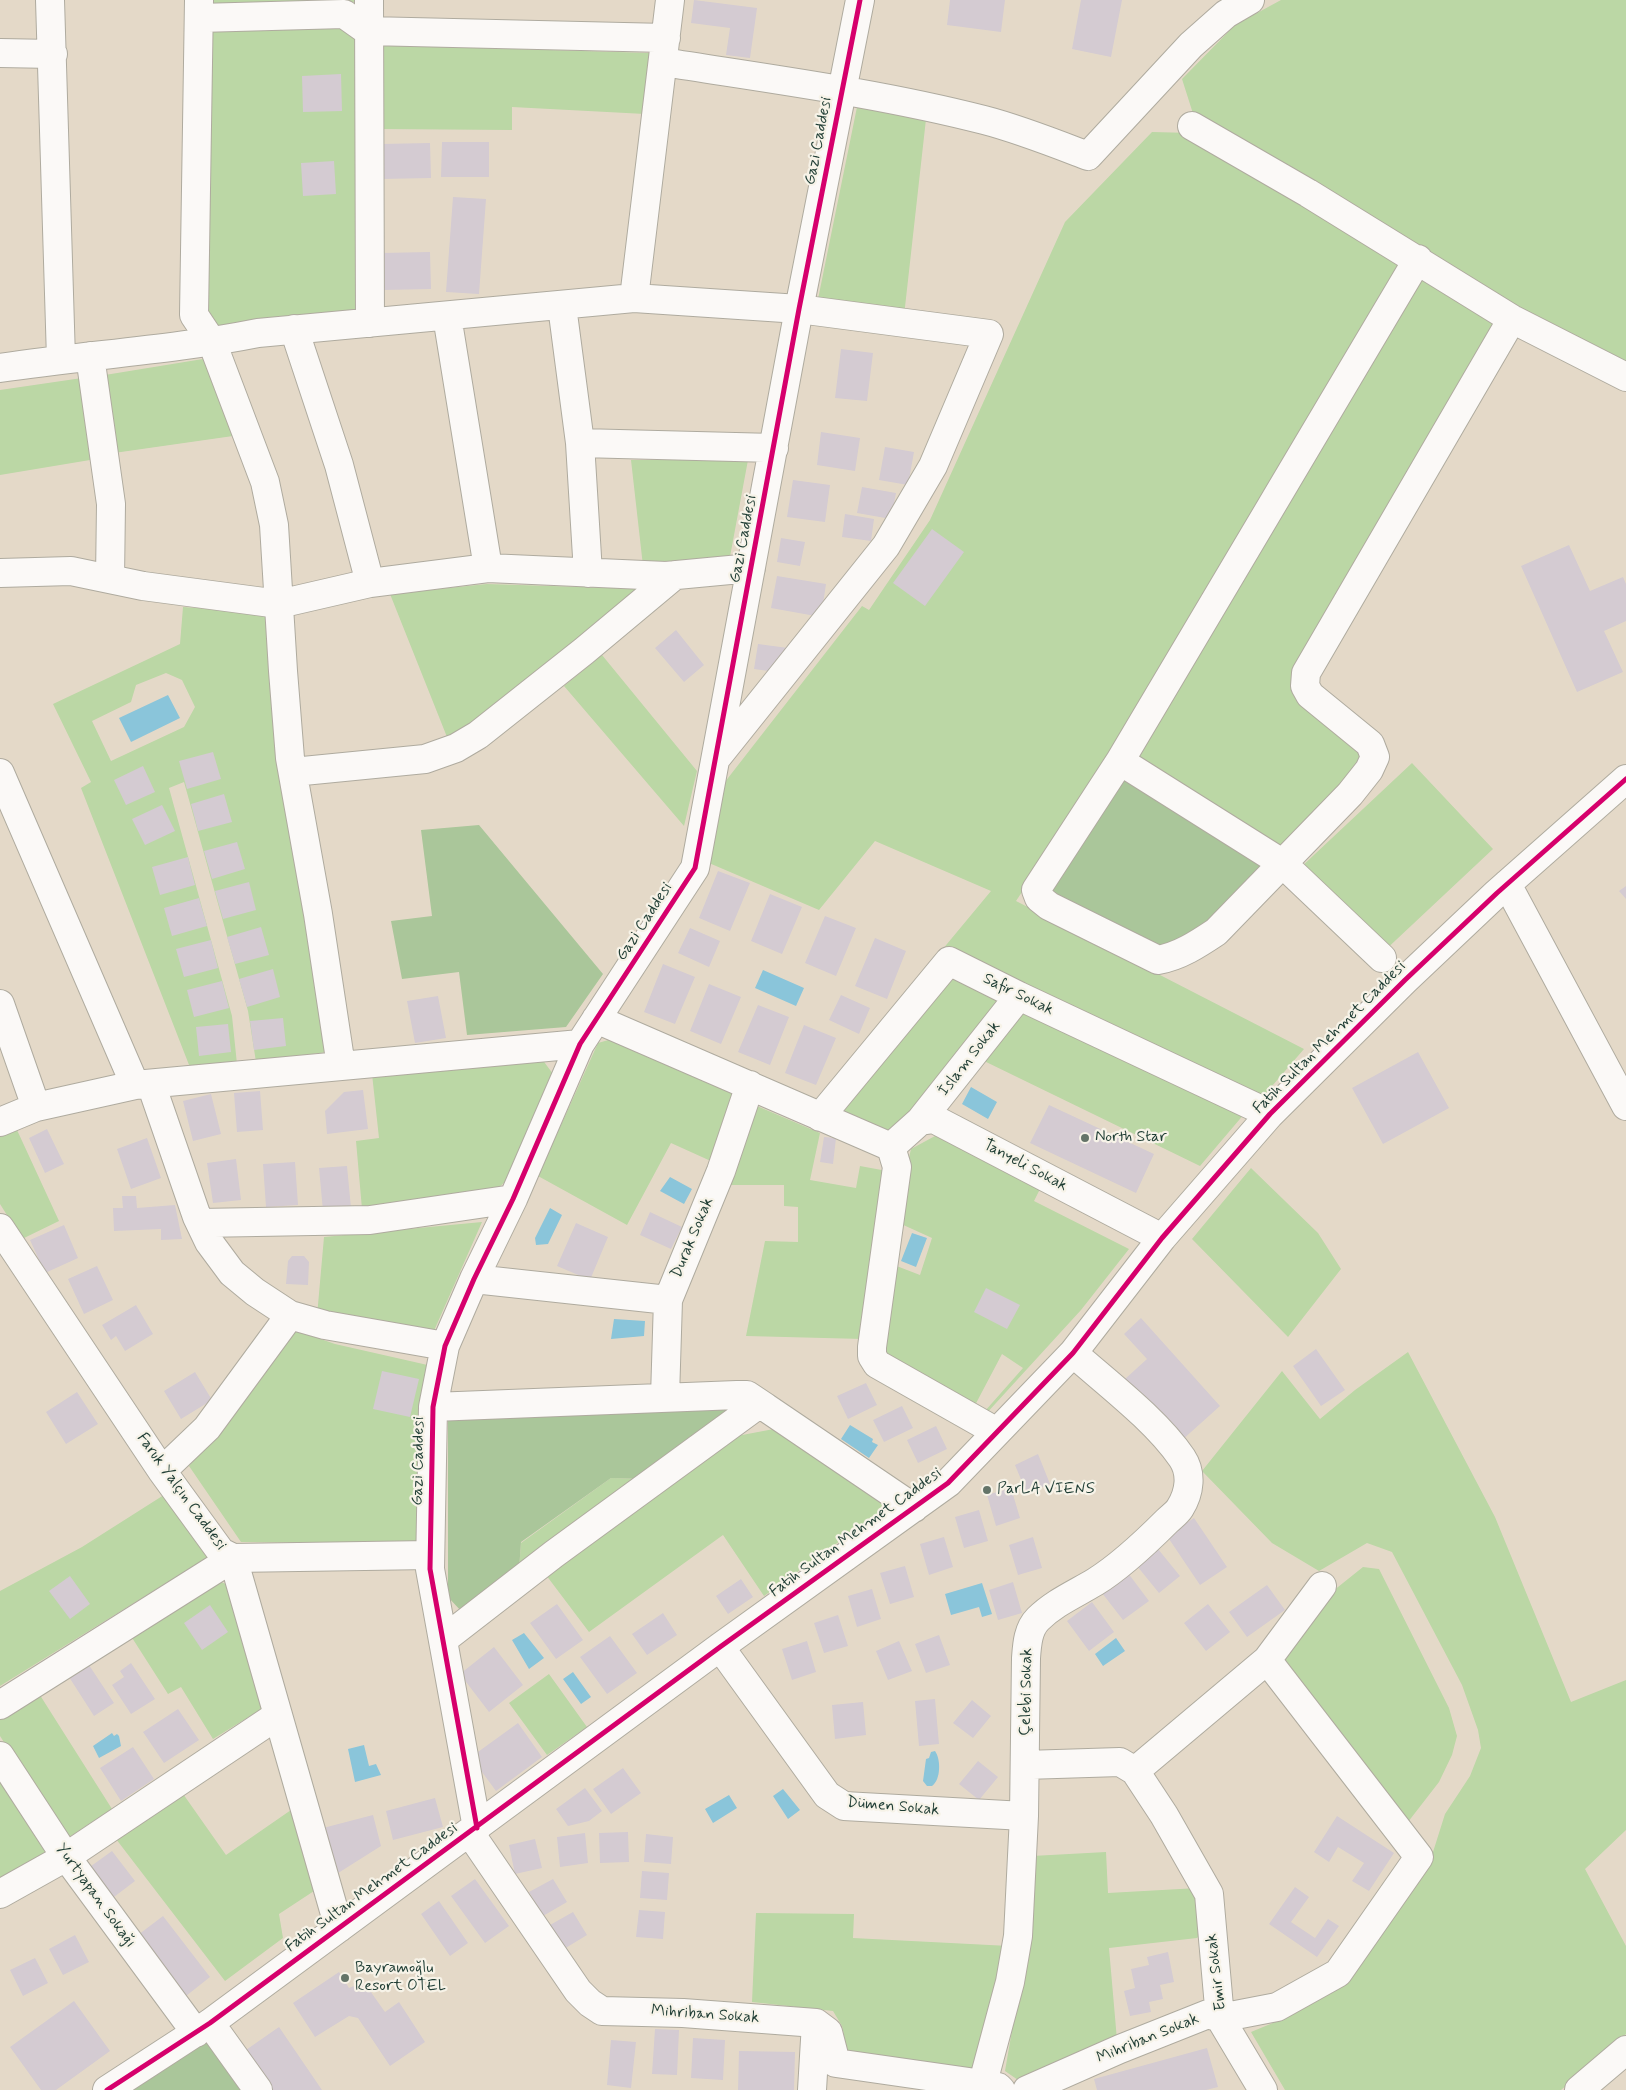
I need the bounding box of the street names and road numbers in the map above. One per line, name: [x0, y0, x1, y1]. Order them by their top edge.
street label: Gazi Caddesi: [801, 95, 837, 187]
street label: Gazi Caddesi: [726, 493, 762, 585]
street label: Gazi Caddesi: [613, 879, 677, 965]
street label: Fatih Sultan Mehmet Caddesi: [1250, 958, 1410, 1118]
street label: Safir Sokak: [979, 970, 1057, 1020]
street label: İslam Sokak: [935, 1018, 1005, 1100]
street label: Tanyeli Sokak: [980, 1136, 1070, 1196]
street label: Durak Sokak: [667, 1195, 719, 1281]
street label: Gazi Caddesi: [409, 1416, 429, 1506]
street label: Faruk Yalçın Caddesi: [132, 1430, 230, 1554]
street label: Fatih Sultan Mehmet Caddesi: [766, 1464, 946, 1602]
street label: Çelebi Sokak: [1017, 1648, 1037, 1736]
street label: Dümen Sokak: [846, 1793, 940, 1821]
street label: Fatih Sultan Mehmet Caddesi: [282, 1819, 462, 1957]
street label: Yurtyapan Sokağı: [51, 1840, 139, 1952]
street label: Emir Sokak: [1203, 1932, 1231, 2012]
street label: Mihriban Sokak: [650, 2002, 760, 2028]
street label: Mihriban Sokak: [1094, 2010, 1202, 2068]

